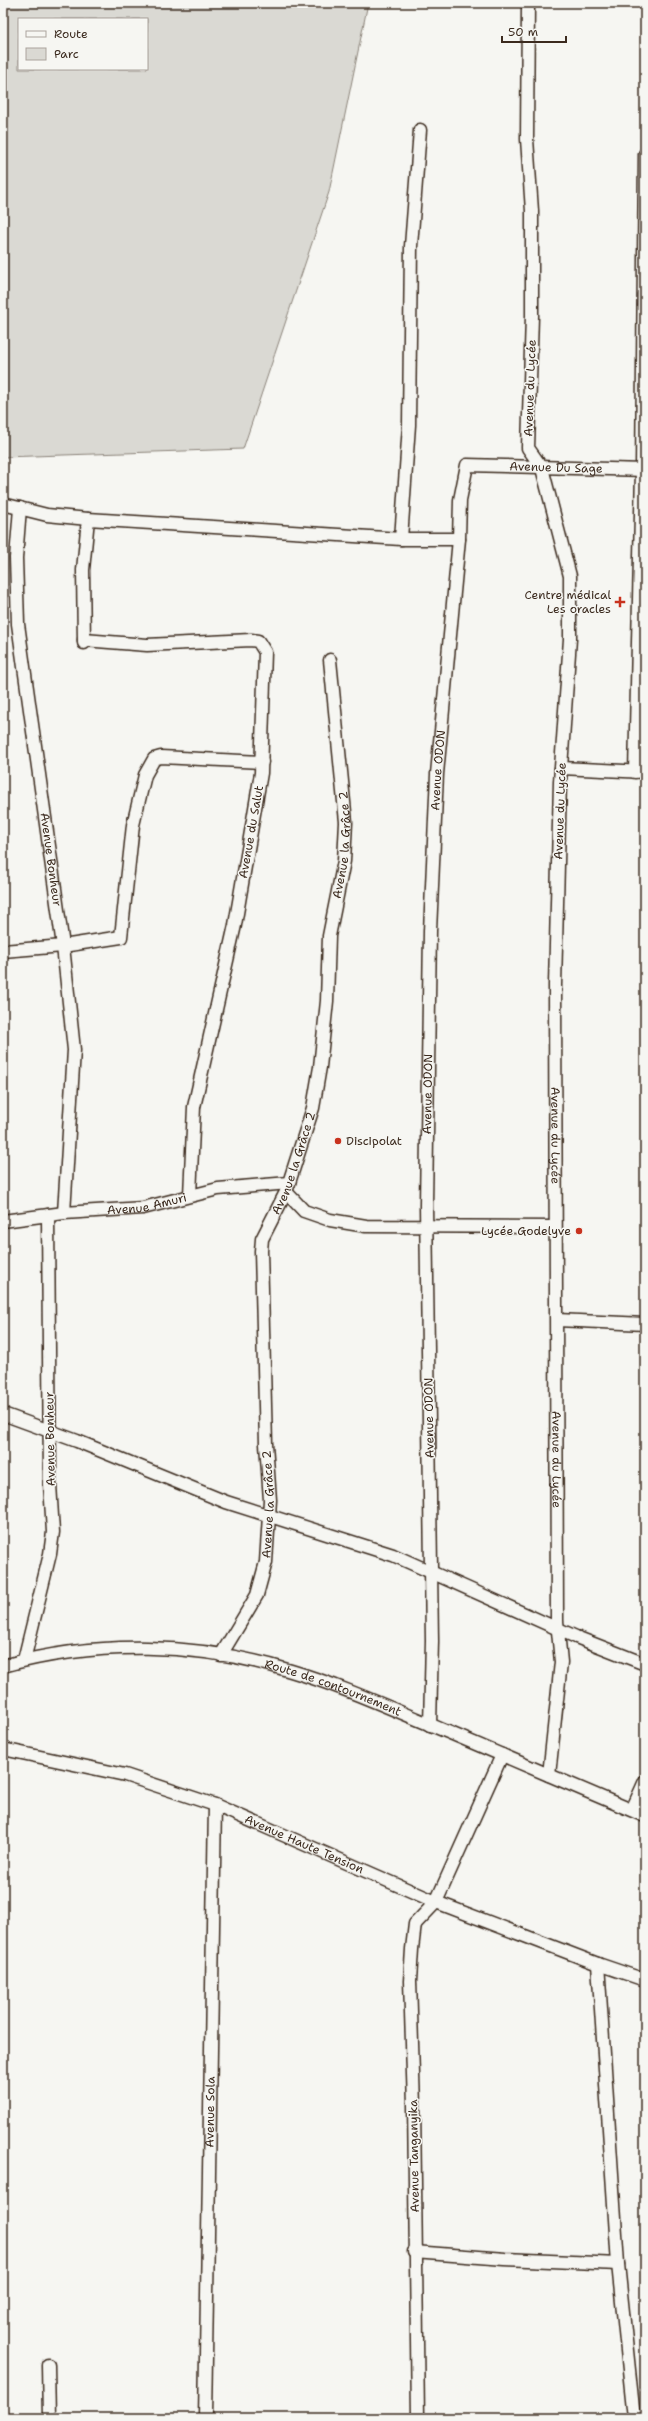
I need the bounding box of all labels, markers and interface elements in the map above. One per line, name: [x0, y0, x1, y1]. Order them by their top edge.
legend: [18, 18, 148, 70]
scale bar: [502, 18, 566, 44]
text: 50 m: [508, 24, 538, 40]
text: Route: [54, 26, 88, 42]
text: Parc: [54, 46, 79, 62]
street label: Avenue du Lycée: [520, 339, 540, 437]
street label: Avenue Du Sage: [509, 458, 603, 477]
place label: Centre médical Les oracles: [524, 587, 611, 617]
marker: Centre médical Les oracles: [614, 596, 626, 608]
street label: Avenue ODON: [427, 729, 449, 811]
street label: Avenue du Lycée: [550, 762, 570, 860]
street label: Avenue du Salut: [235, 784, 267, 880]
street label: Avenue la Grâce 2: [329, 790, 354, 900]
street label: Avenue Bonheur: [36, 812, 65, 908]
street label: Avenue ODON: [419, 1054, 436, 1135]
street label: Avenue du Lycée: [547, 1087, 564, 1184]
street label: Avenue la Grâce 2: [268, 1110, 319, 1217]
place label: Discipolat: [346, 1133, 402, 1149]
marker: Discipolat: [333, 1136, 343, 1146]
street label: Avenue Amuri: [106, 1189, 188, 1218]
place label: Lycée Godelyve: [481, 1223, 571, 1239]
marker: Lycée Godelyve: [574, 1226, 584, 1236]
street label: Avenue ODON: [420, 1378, 438, 1458]
street label: Avenue Bonheur: [41, 1391, 59, 1486]
street label: Avenue du Lycée: [548, 1411, 565, 1508]
street label: Avenue la Grâce 2: [258, 1450, 278, 1559]
street label: Route de contournement: [263, 1656, 404, 1720]
street label: Avenue Haute Tension: [242, 1811, 366, 1877]
street label: Avenue Sola: [201, 2076, 219, 2148]
street label: Avenue Tanganyika: [405, 2099, 423, 2213]

